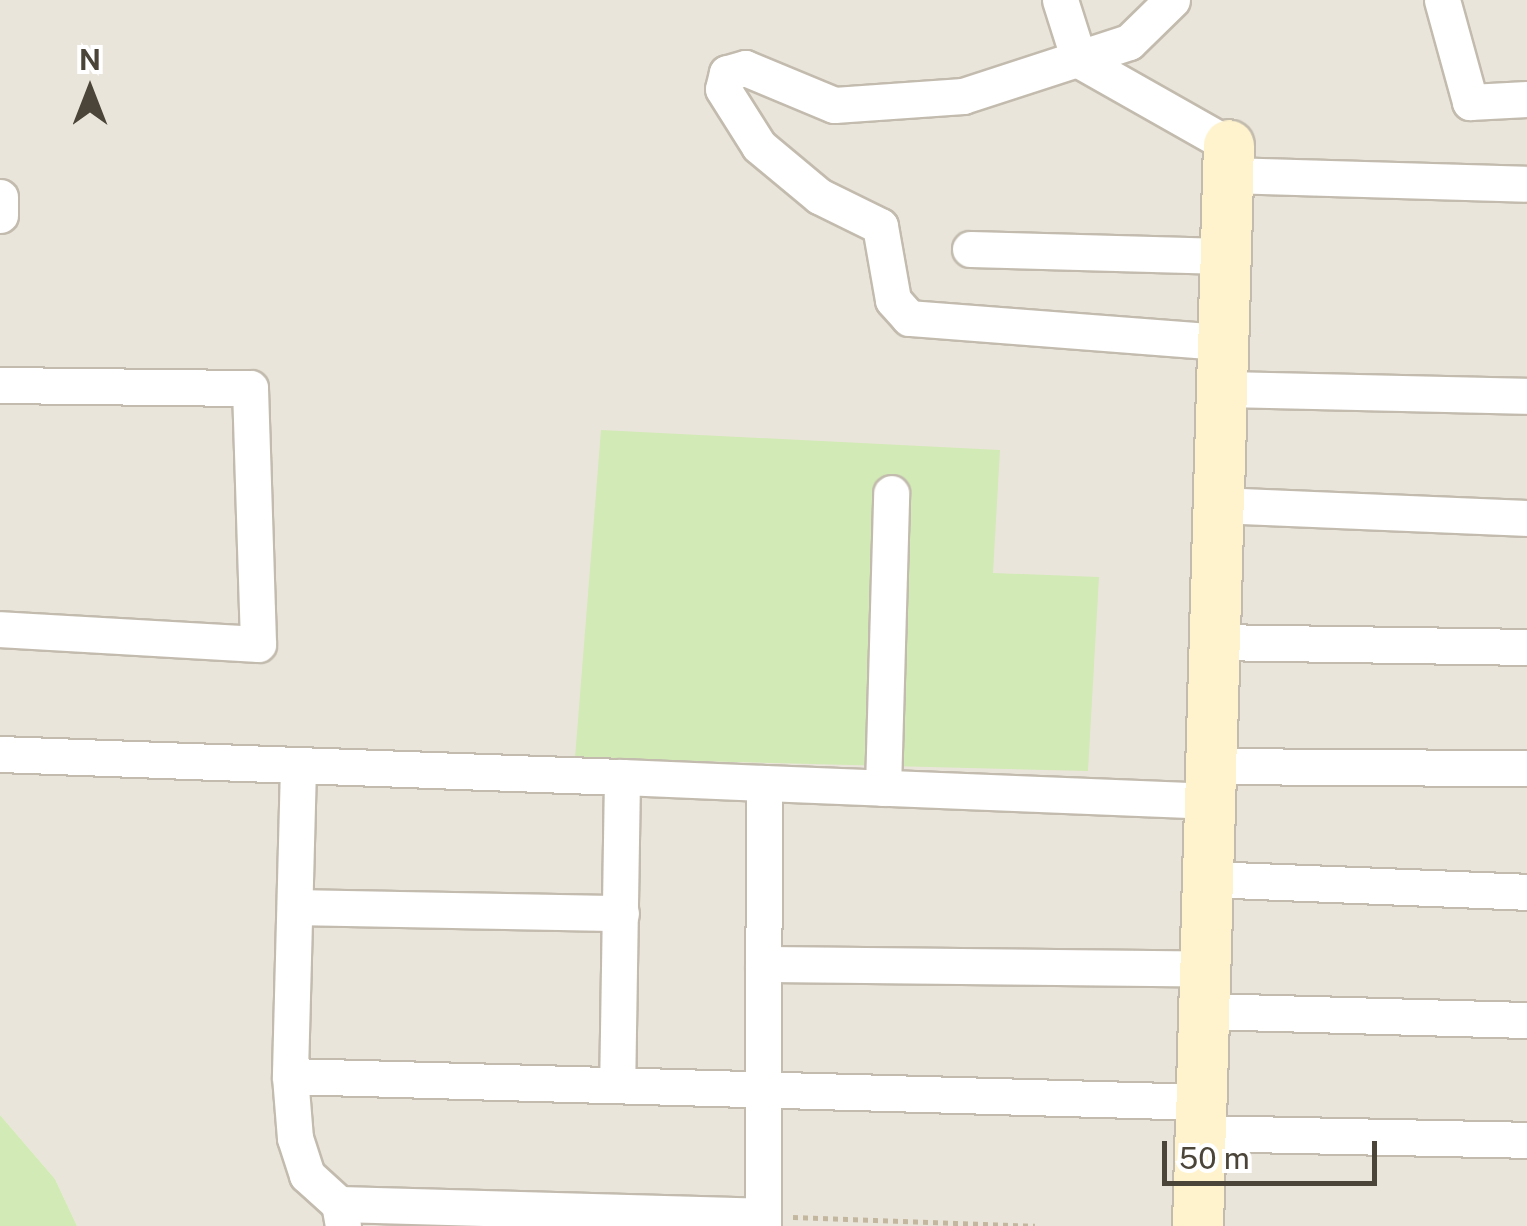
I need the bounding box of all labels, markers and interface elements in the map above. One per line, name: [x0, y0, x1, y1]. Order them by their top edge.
north arrow: [40, 40, 140, 140]
text: N: [79, 43, 101, 76]
scale bar: [1167, 1121, 1382, 1183]
text: 50 m: [1179, 1140, 1250, 1176]

